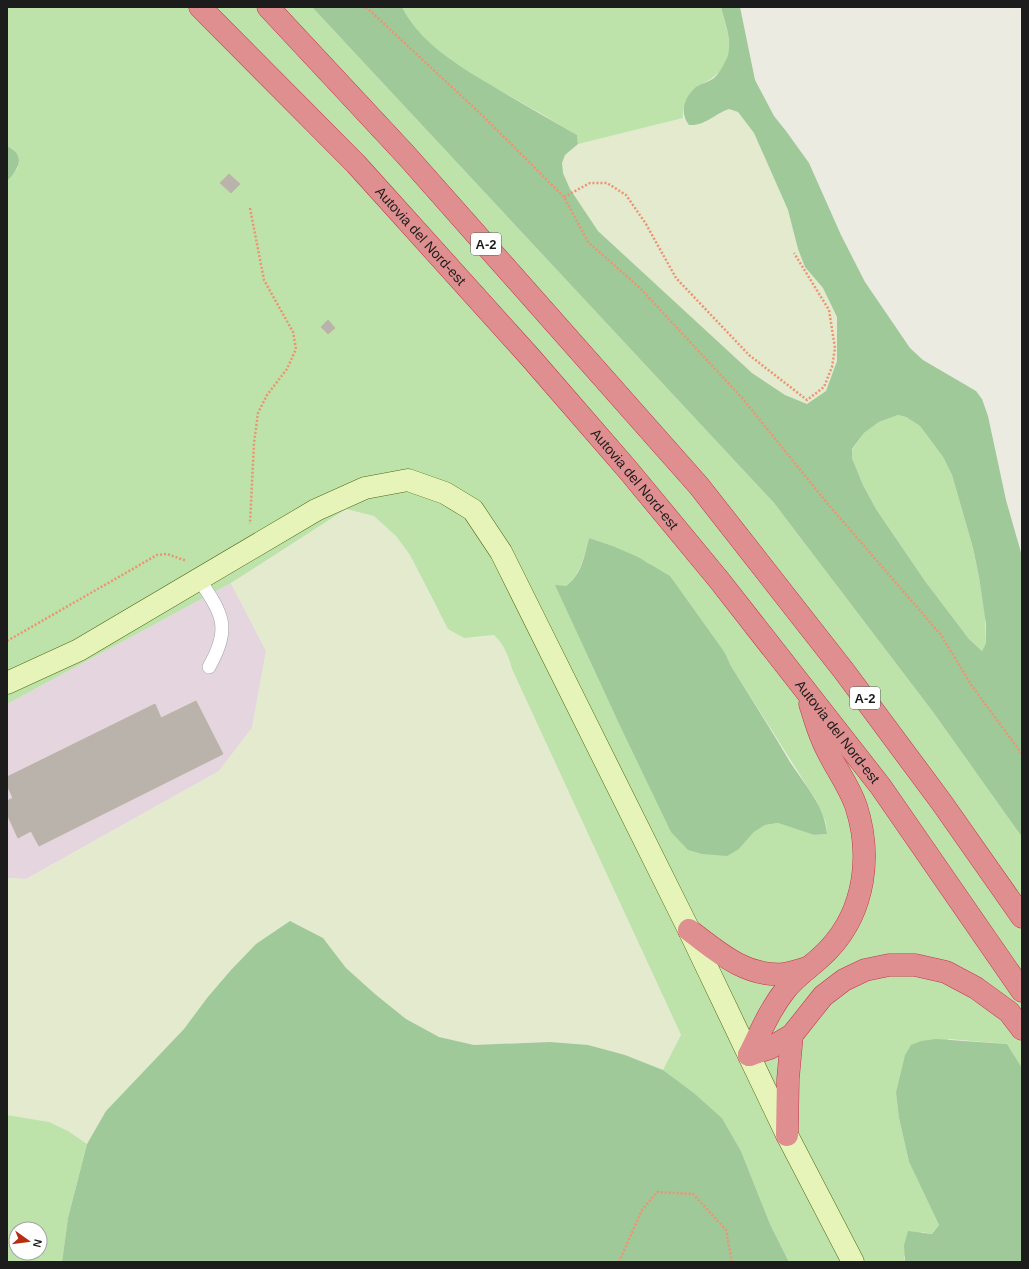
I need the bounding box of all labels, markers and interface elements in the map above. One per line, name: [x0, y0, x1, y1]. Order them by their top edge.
street label: Autovia del Nord-est: [372, 183, 469, 288]
road number: A-2: [471, 233, 501, 255]
street label: Autovia del Nord-est: [588, 425, 682, 533]
street label: Autovia del Nord-est: [792, 677, 883, 787]
road number: A-2: [850, 687, 880, 709]
north arrow: [8, 1221, 48, 1261]
text: N: [31, 1238, 44, 1249]

